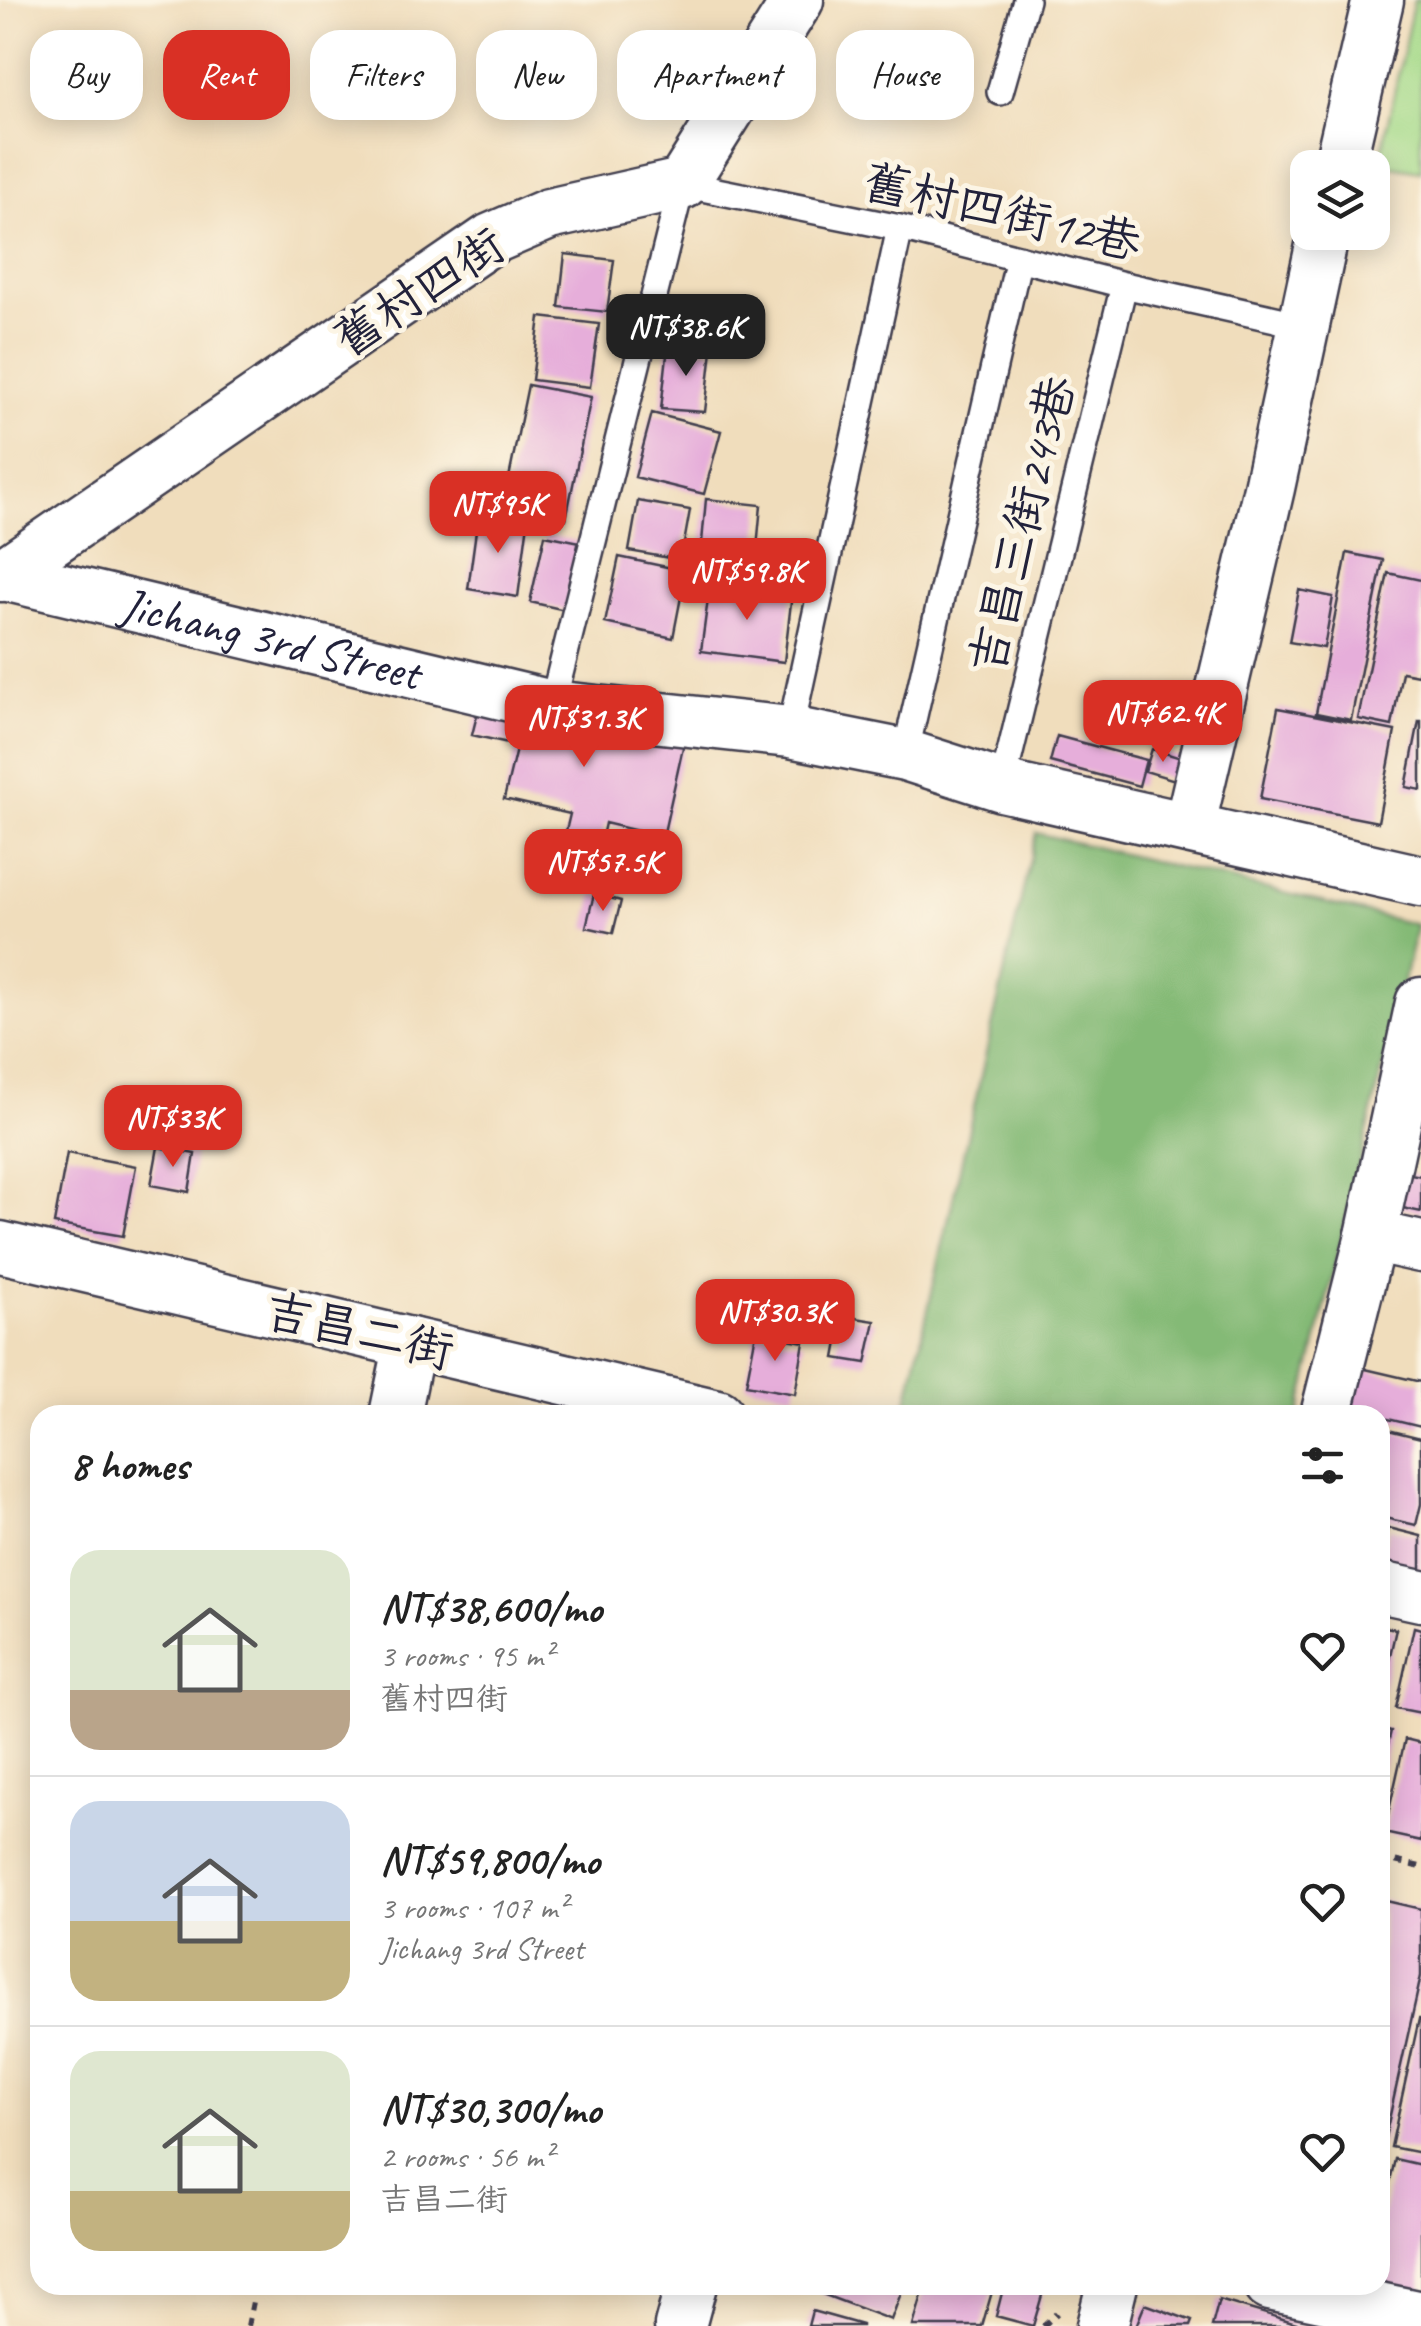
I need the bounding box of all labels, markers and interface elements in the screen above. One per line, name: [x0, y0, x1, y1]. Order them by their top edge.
chip: Buy: [30, 30, 143, 120]
chip: Rent: [163, 30, 290, 120]
chip: Filters: [310, 30, 456, 120]
chip: New: [476, 30, 597, 120]
chip: Apartment: [617, 30, 816, 120]
chip: House: [836, 30, 974, 120]
map controls: [1290, 150, 1390, 250]
button: layers: [1290, 150, 1390, 250]
street label: 舊村四街12巷: [857, 151, 1147, 273]
street label: 舊村四街: [322, 215, 516, 369]
pin: NT$38.6K: [583, 294, 789, 379]
text: NT$38.6K: [628, 306, 744, 347]
street label: 吉昌三街243巷: [956, 370, 1088, 680]
pin: NT$95K: [417, 471, 579, 556]
text: NT$95K: [451, 483, 545, 524]
pin: NT$59.8K: [644, 538, 850, 623]
text: NT$59.8K: [690, 550, 804, 591]
street label: Jichang 3rd Street: [113, 573, 430, 704]
pin: NT$62.4K: [1060, 680, 1266, 765]
pin: NT$31.3K: [481, 685, 687, 770]
text: NT$62.4K: [1105, 692, 1221, 733]
text: NT$31.3K: [527, 697, 641, 738]
pin: NT$57.5K: [500, 829, 706, 914]
text: NT$57.5K: [546, 841, 660, 882]
pin: NT$33K: [92, 1085, 254, 1170]
text: NT$33K: [126, 1097, 220, 1138]
pin: NT$30.3K: [672, 1279, 878, 1364]
street label: 吉昌二街: [259, 1280, 459, 1382]
text: NT$30.3K: [718, 1291, 832, 1332]
icon: filters: [1295, 1438, 1350, 1493]
text: 8 homes: [70, 1439, 189, 1492]
text: NT$38,600/mo: [380, 1582, 602, 1635]
icon: home: [150, 1590, 270, 1710]
icon: heart: [1295, 1623, 1350, 1678]
text: 3 rooms · 95 m²: [380, 1635, 553, 1676]
text: 舊村四街: [380, 1678, 508, 1719]
text: NT$59,800/mo: [380, 1834, 600, 1887]
icon: home: [150, 1841, 270, 1961]
icon: heart: [1295, 1874, 1350, 1929]
text: 3 rooms · 107 m²: [380, 1887, 567, 1928]
text: Jichang 3rd Street: [380, 1928, 584, 1969]
text: NT$30,300/mo: [380, 2083, 601, 2136]
icon: home: [150, 2091, 270, 2211]
icon: heart: [1295, 2124, 1350, 2179]
text: 2 rooms · 56 m²: [380, 2136, 553, 2177]
text: 吉昌二街: [380, 2179, 508, 2220]

